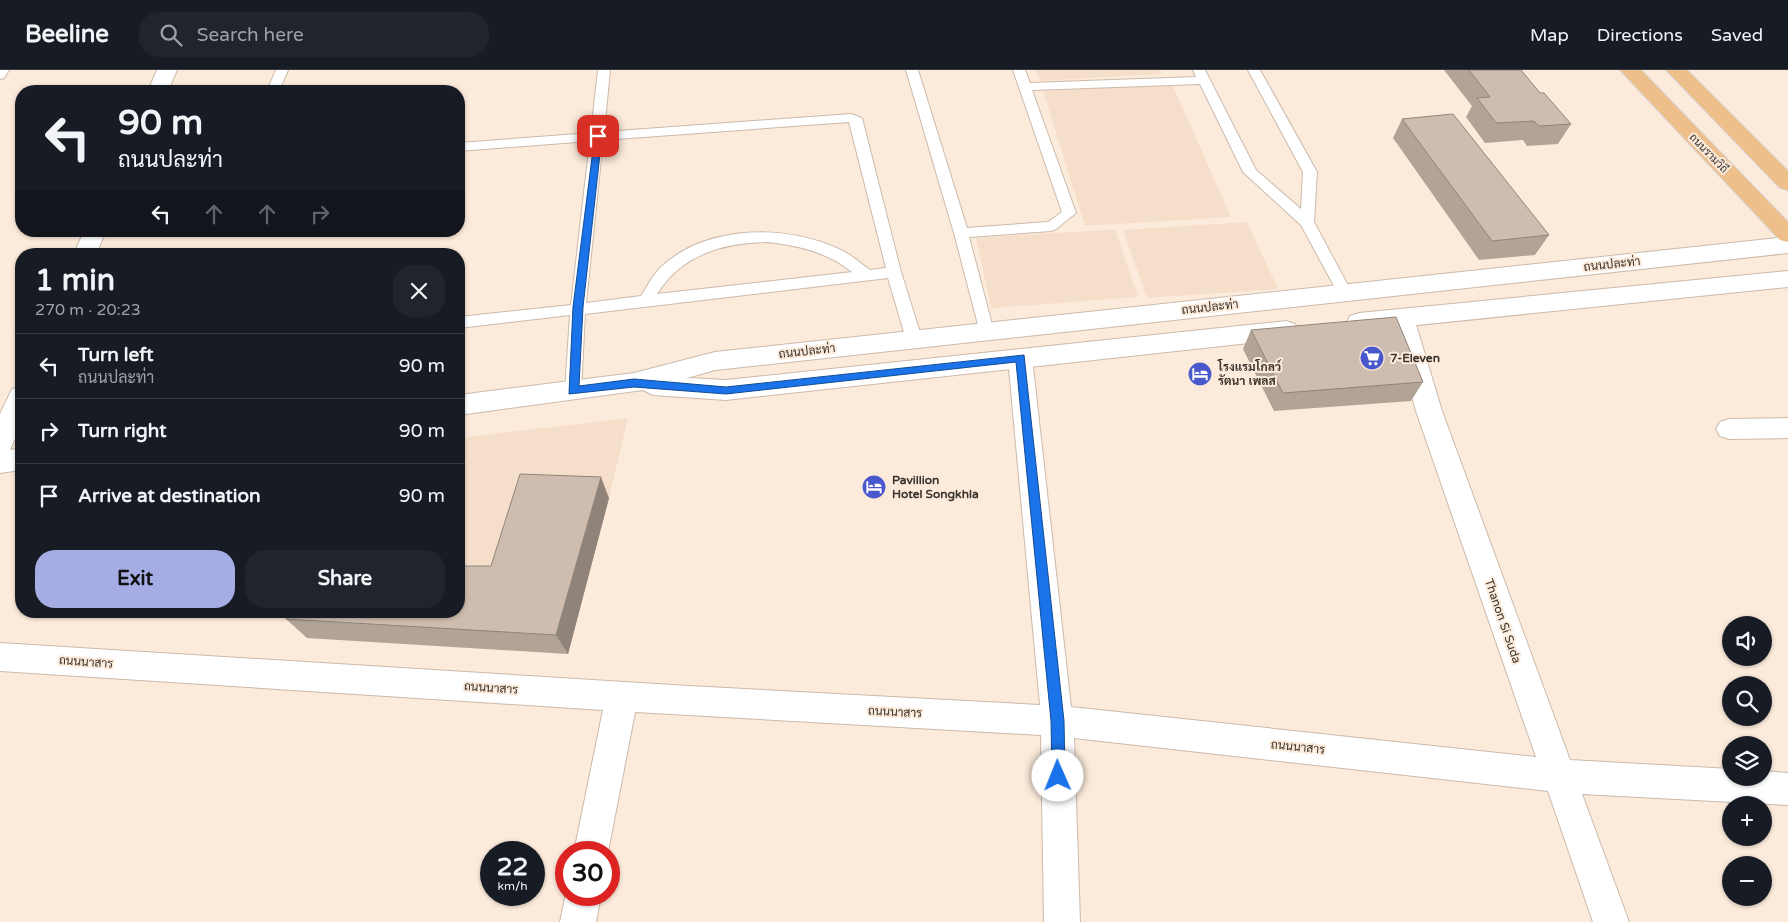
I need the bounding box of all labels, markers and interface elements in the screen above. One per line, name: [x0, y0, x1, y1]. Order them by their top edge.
search box: [139, 12, 489, 57]
text: Beeline: [25, 20, 109, 49]
icon: search: [157, 21, 185, 49]
text: Search here: [197, 24, 304, 46]
text: Map: [1530, 24, 1569, 46]
text: Directions: [1597, 24, 1683, 46]
text: Saved: [1711, 24, 1763, 46]
text: 90 m: [118, 102, 203, 144]
icon: left: [35, 105, 100, 170]
pin: [577, 115, 619, 157]
icon: arrive: [584, 122, 612, 150]
street label: ถนนรามวิถี: [1687, 130, 1732, 176]
text: ถนนปละท่า: [118, 147, 223, 173]
icon: left: [147, 200, 175, 228]
icon: ahead: [200, 200, 228, 228]
icon: ahead: [253, 200, 281, 228]
icon: right: [306, 200, 334, 228]
street label: ถนนปละท่า: [1583, 254, 1641, 274]
text: 1 min: [35, 262, 115, 299]
button: close: [393, 265, 445, 317]
street label: ถนนปละท่า: [1181, 297, 1239, 317]
text: 270 m · 20:23: [35, 300, 141, 320]
street label: ถนนปละท่า: [778, 341, 836, 361]
text: Turn left: [78, 344, 154, 366]
supermarket icon: 7-Eleven: [1359, 345, 1385, 371]
place label: 7-Eleven: [1390, 351, 1440, 365]
icon: left: [35, 352, 63, 380]
text: 90 m: [399, 355, 445, 377]
place label: โรงแรมโกลว์ รัตนา เพลส: [1217, 359, 1282, 388]
hotel icon: โรงแรมโกลว์ รัตนา เพลส: [1187, 361, 1213, 387]
text: ถนนปละท่า: [78, 368, 154, 388]
icon: right: [35, 417, 63, 445]
text: Turn right: [78, 420, 166, 442]
text: 90 m: [399, 420, 445, 442]
place label: Pavillion Hotel Songkhla: [892, 473, 979, 502]
hotel icon: Pavillion Hotel Songkhla: [861, 474, 887, 500]
icon: arrive: [35, 482, 63, 510]
text: Arrive at destination: [78, 485, 261, 507]
text: 90 m: [399, 485, 445, 507]
button: Exit: [35, 550, 235, 608]
button: Share: [245, 550, 445, 608]
street label: Thanon Si Suda: [1482, 577, 1524, 665]
map controls: [1722, 616, 1772, 906]
button: sound: [1722, 616, 1772, 666]
street label: ถนนนาสาร: [58, 653, 114, 671]
button: search: [1722, 676, 1772, 726]
street label: ถนนนาสาร: [463, 679, 519, 697]
street label: ถนนนาสาร: [868, 704, 923, 720]
button: layers: [1722, 736, 1772, 786]
street label: ถนนนาสาร: [1270, 737, 1326, 757]
position arrow: [1031, 749, 1083, 801]
button: +: [1722, 796, 1772, 846]
speed limit sign: 30: [555, 841, 620, 906]
text: 22: [497, 852, 528, 882]
button: −: [1722, 856, 1772, 906]
text: km/h: [497, 879, 528, 893]

